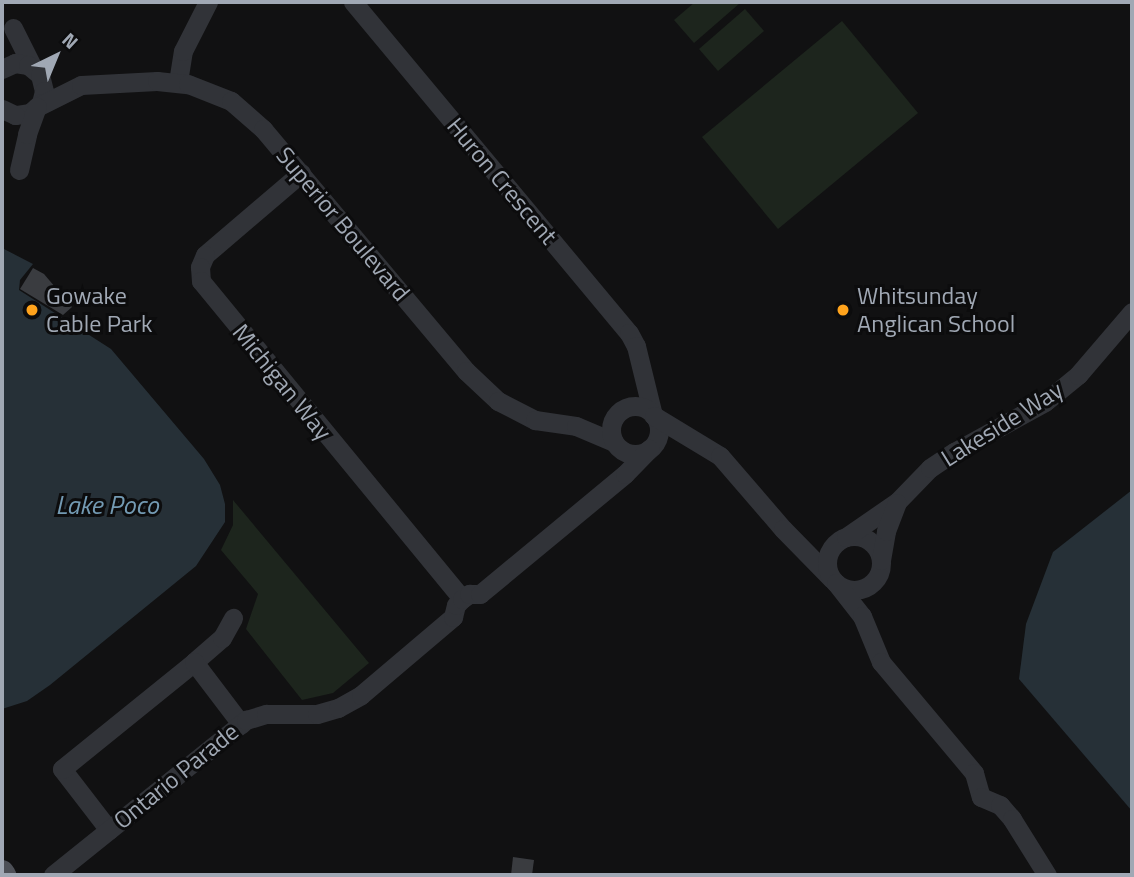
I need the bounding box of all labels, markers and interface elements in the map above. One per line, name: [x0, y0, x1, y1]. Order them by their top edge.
north arrow: [21, 21, 91, 91]
text: N: [56, 25, 85, 55]
street label: Huron Crescent: [441, 112, 563, 250]
street label: Superior Boulevard: [270, 141, 416, 307]
place label: Gowake Cable Park: [46, 282, 153, 338]
place label: Whitsunday Anglican School: [857, 282, 1015, 338]
marker: Gowake Cable Park: [24, 302, 40, 318]
marker: Whitsunday Anglican School: [835, 302, 851, 318]
street label: Michigan Way: [226, 318, 338, 446]
street label: Lakeside Way: [936, 375, 1068, 473]
water label: Lake Poco: [55, 489, 159, 521]
street label: Ontario Parade: [108, 717, 244, 835]

